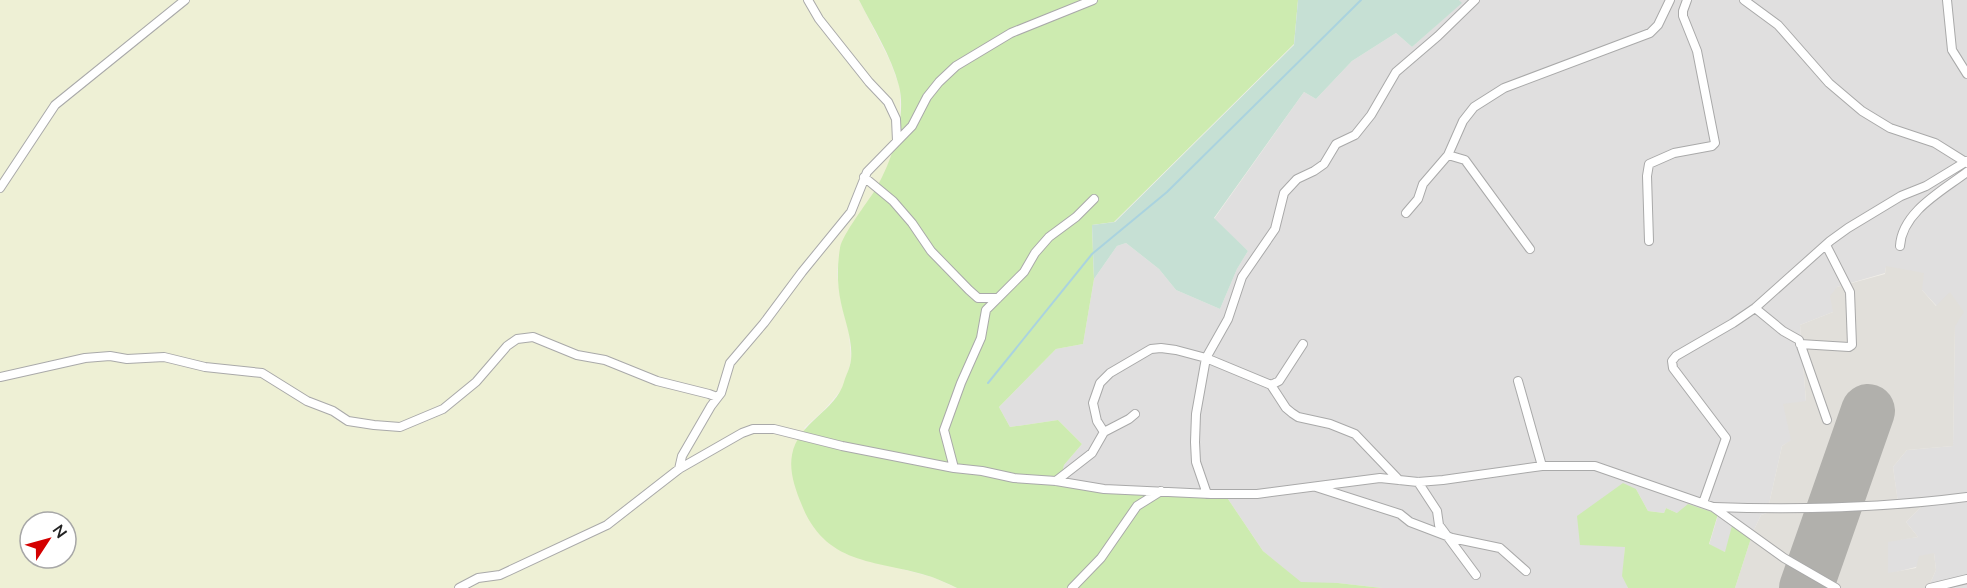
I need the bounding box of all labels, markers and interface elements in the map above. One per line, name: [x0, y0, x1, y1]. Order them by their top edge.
north arrow: [18, 510, 78, 570]
text: N: [48, 520, 72, 542]

